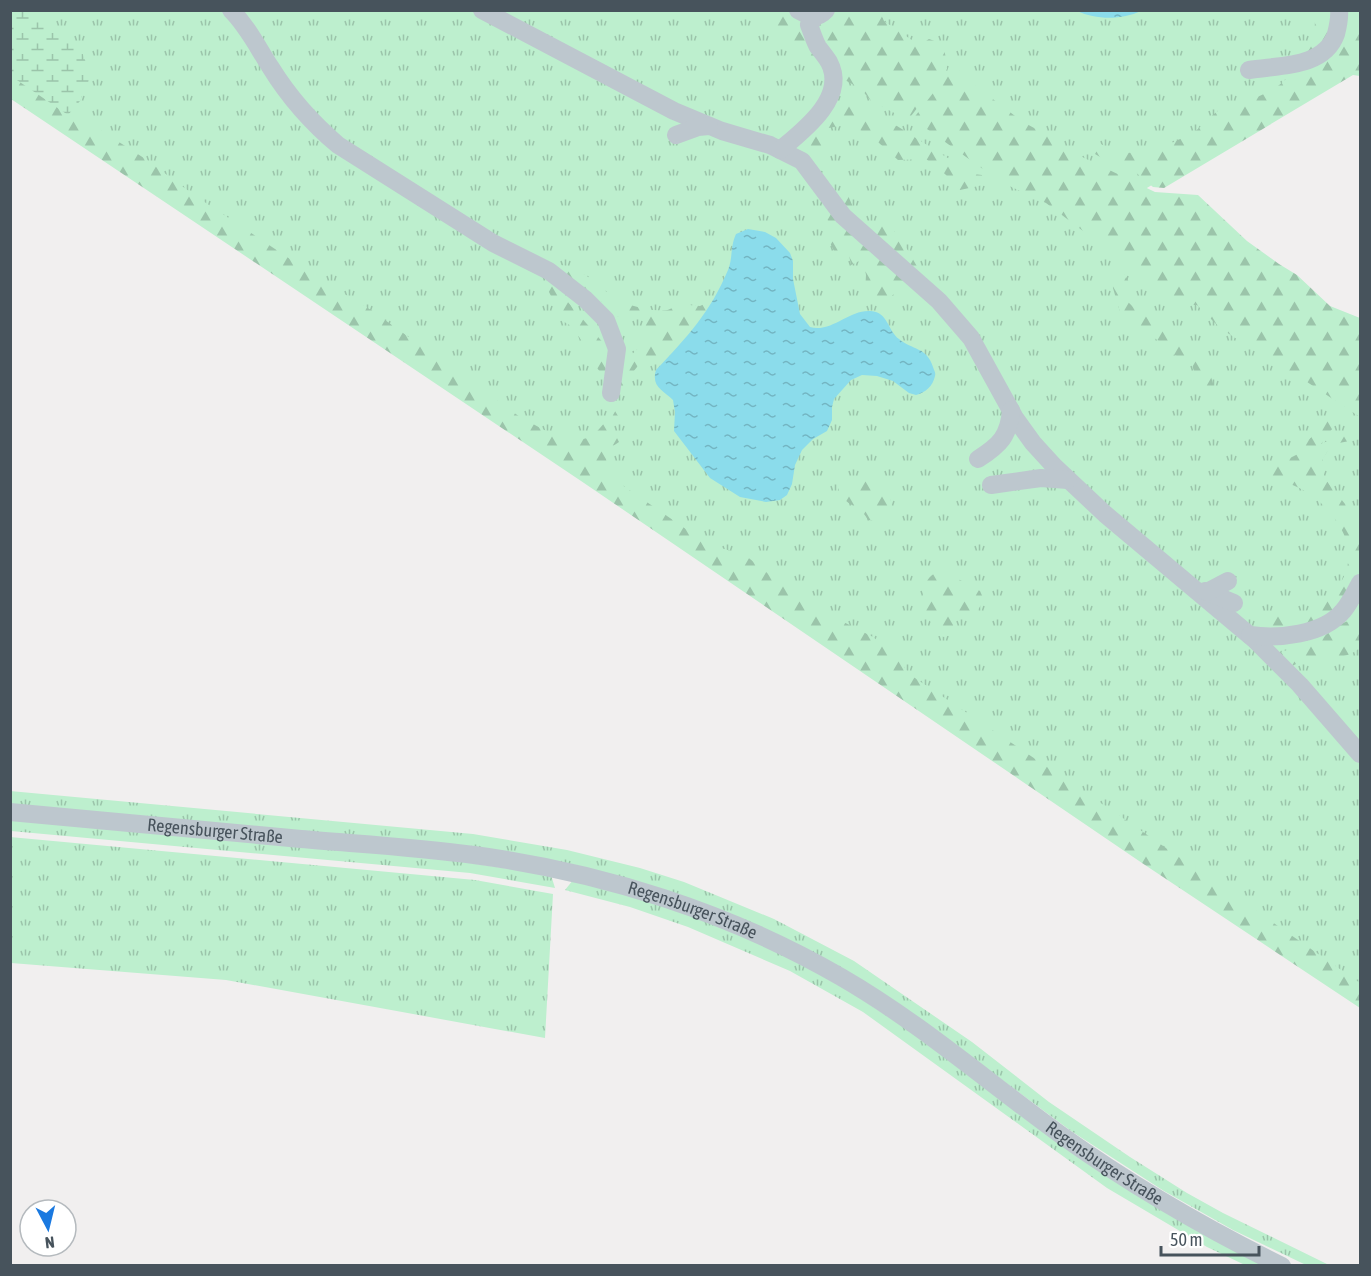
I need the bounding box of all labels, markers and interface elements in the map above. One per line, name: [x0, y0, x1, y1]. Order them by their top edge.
street label: Regensburger Straße: [146, 814, 284, 847]
street label: Regensburger Straße: [626, 877, 761, 943]
street label: Regensburger Straße: [1042, 1117, 1167, 1209]
north arrow: [18, 1198, 78, 1258]
scale bar: [1161, 1219, 1258, 1257]
text: 50 m: [1170, 1229, 1202, 1250]
text: N: [44, 1233, 56, 1252]

